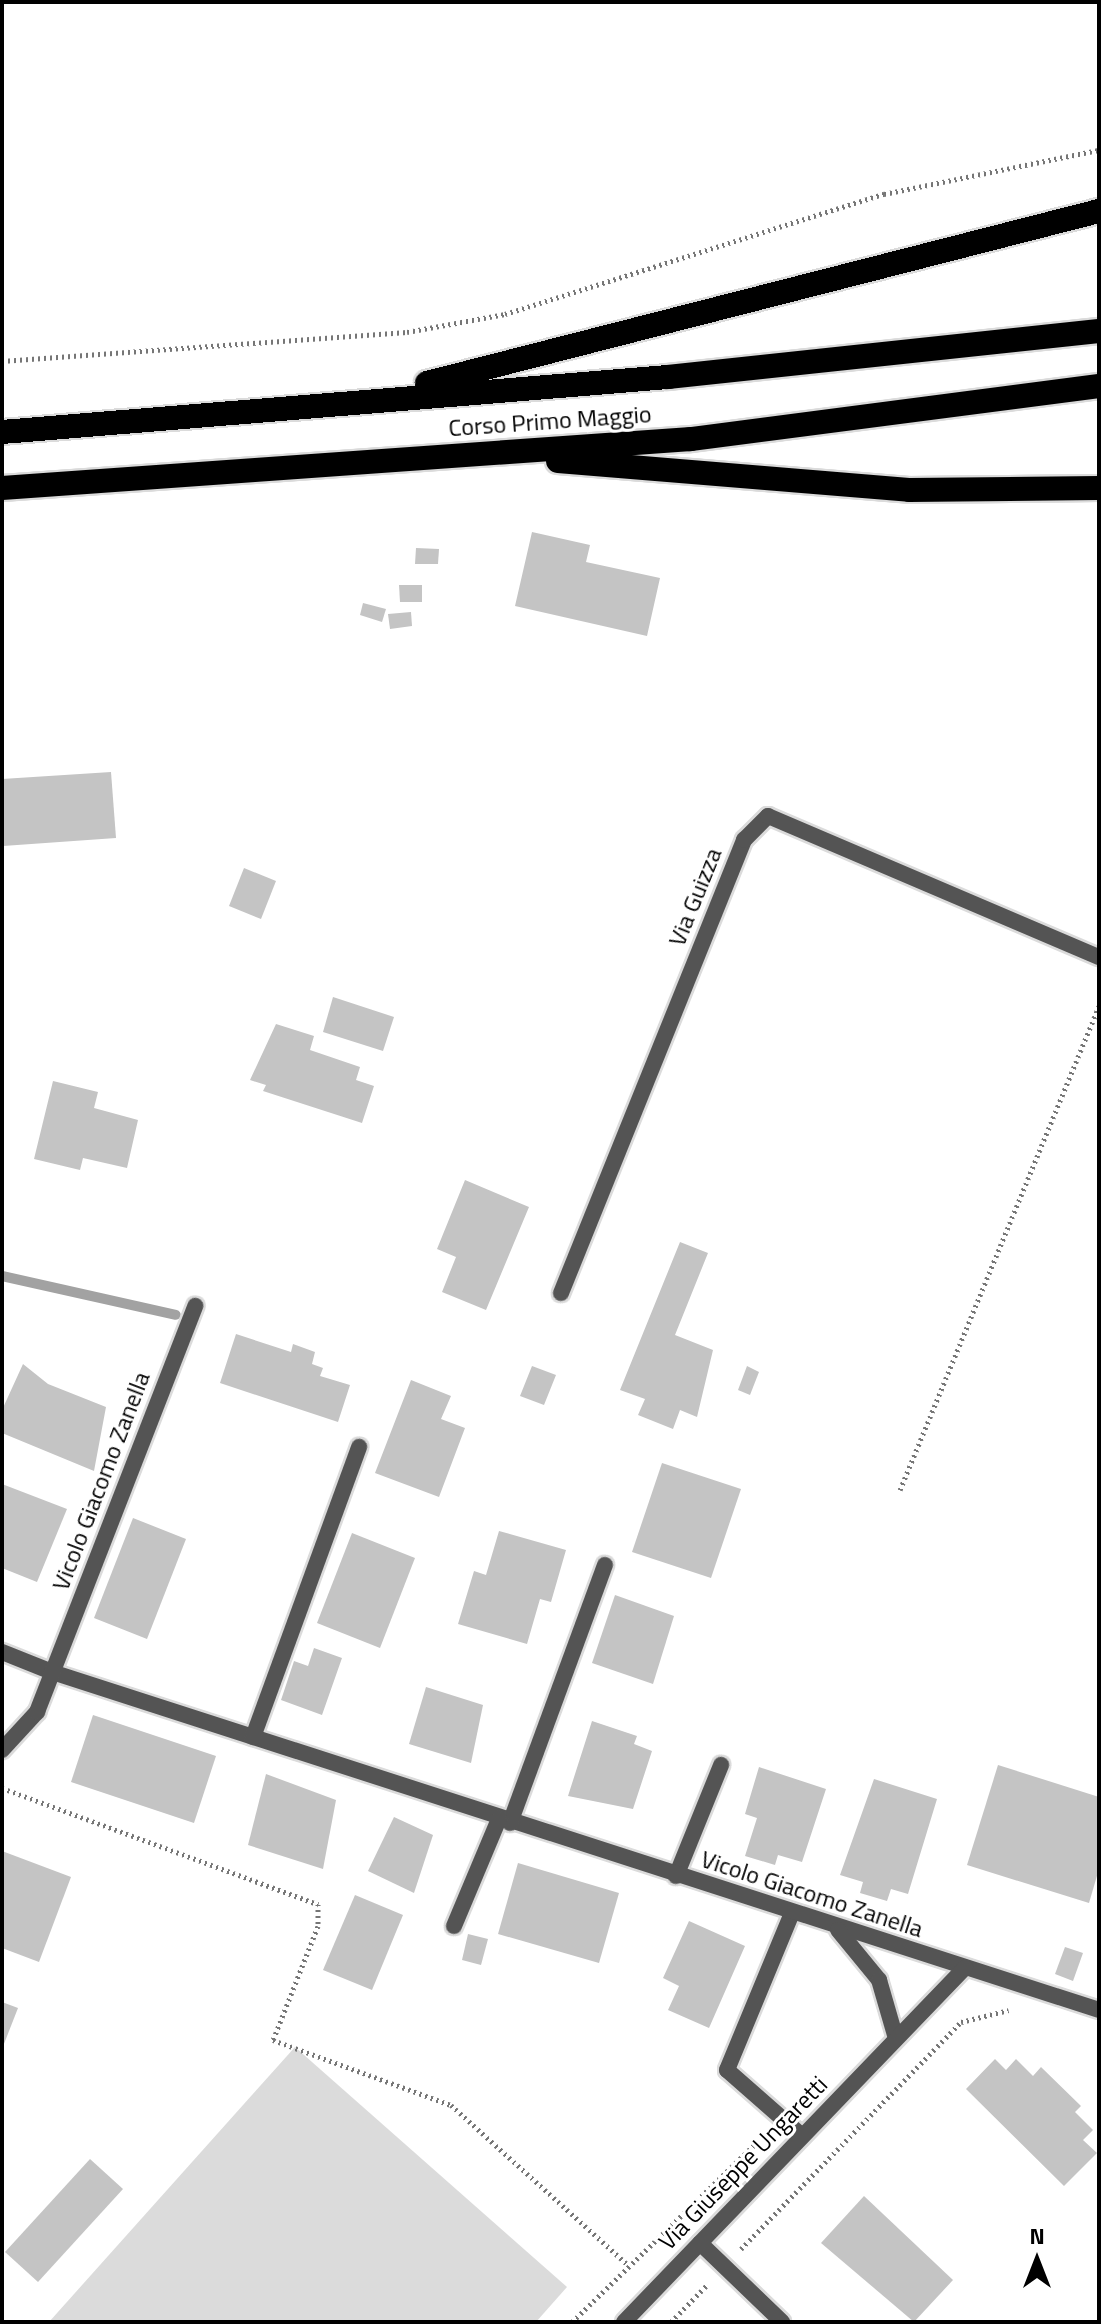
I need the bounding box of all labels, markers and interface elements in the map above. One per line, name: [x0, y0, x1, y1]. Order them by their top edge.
street label: Corso Primo Maggio: [447, 400, 653, 442]
street label: Via Guizza: [662, 844, 728, 950]
street label: Vicolo Giacomo Zanella: [46, 1368, 156, 1594]
street label: Vicolo Giacomo Zanella: [697, 1844, 927, 1944]
street label: Via Giuseppe Ungaretti: [653, 2070, 833, 2256]
text: N: [1029, 2219, 1045, 2253]
north arrow: [997, 2220, 1077, 2300]

